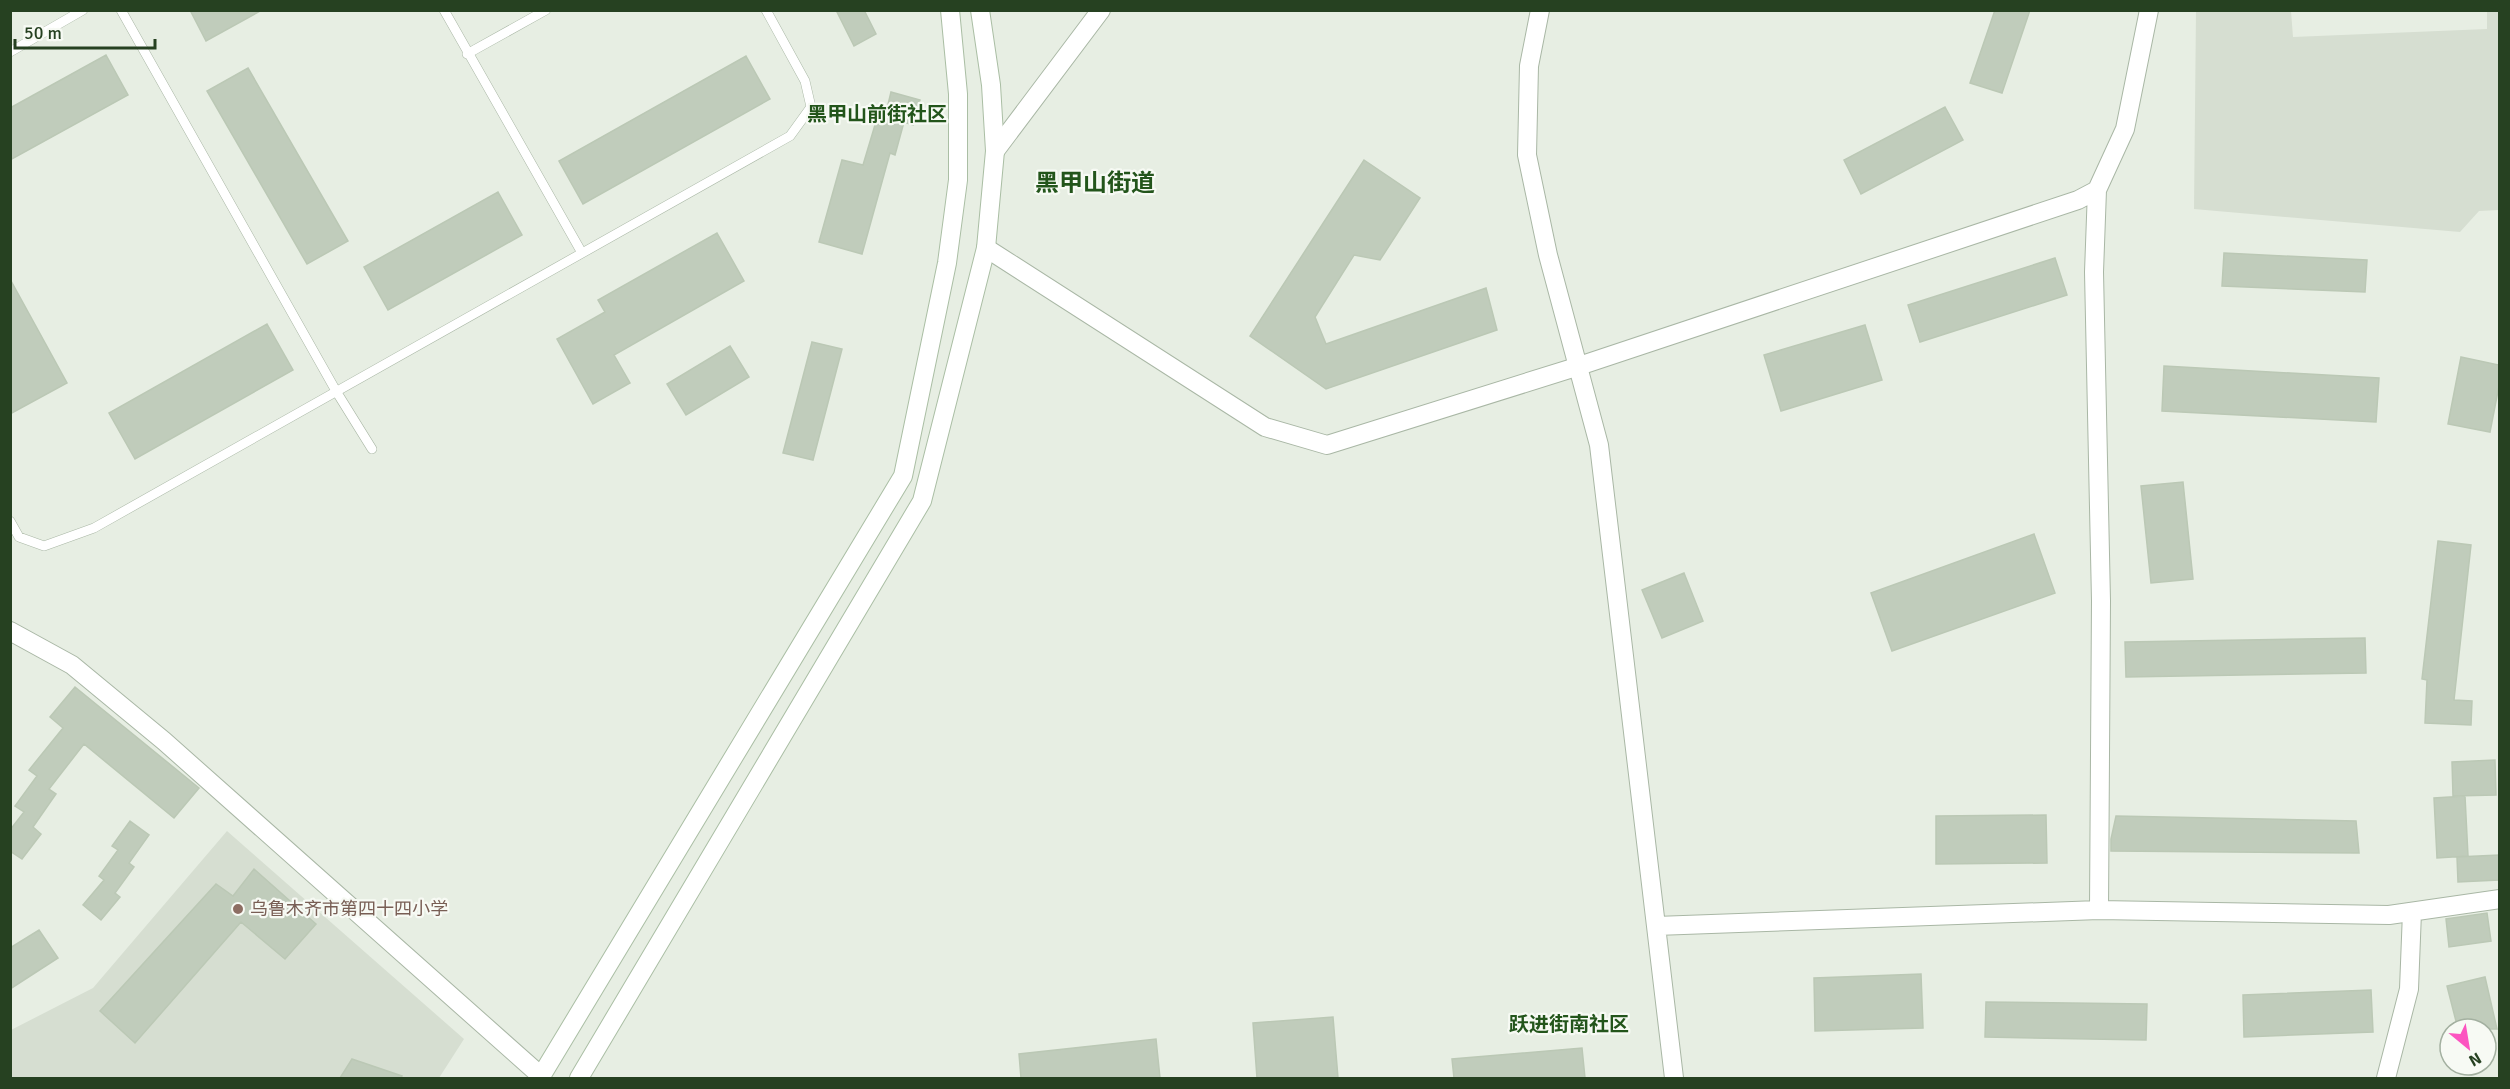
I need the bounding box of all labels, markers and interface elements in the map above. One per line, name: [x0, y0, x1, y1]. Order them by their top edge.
scale bar: [15, 12, 154, 50]
text: 50 m: [24, 22, 62, 44]
district label: 黑甲山前街社区: [807, 102, 947, 127]
district label: 黑甲山街道: [1035, 168, 1155, 198]
place label: 乌鲁木齐市第四十四小学: [250, 898, 448, 920]
marker: 乌鲁木齐市第四十四小学: [231, 902, 245, 916]
district label: 跃进街南社区: [1509, 1012, 1629, 1037]
north arrow: [2438, 1017, 2498, 1077]
text: N: [2465, 1048, 2485, 1071]

